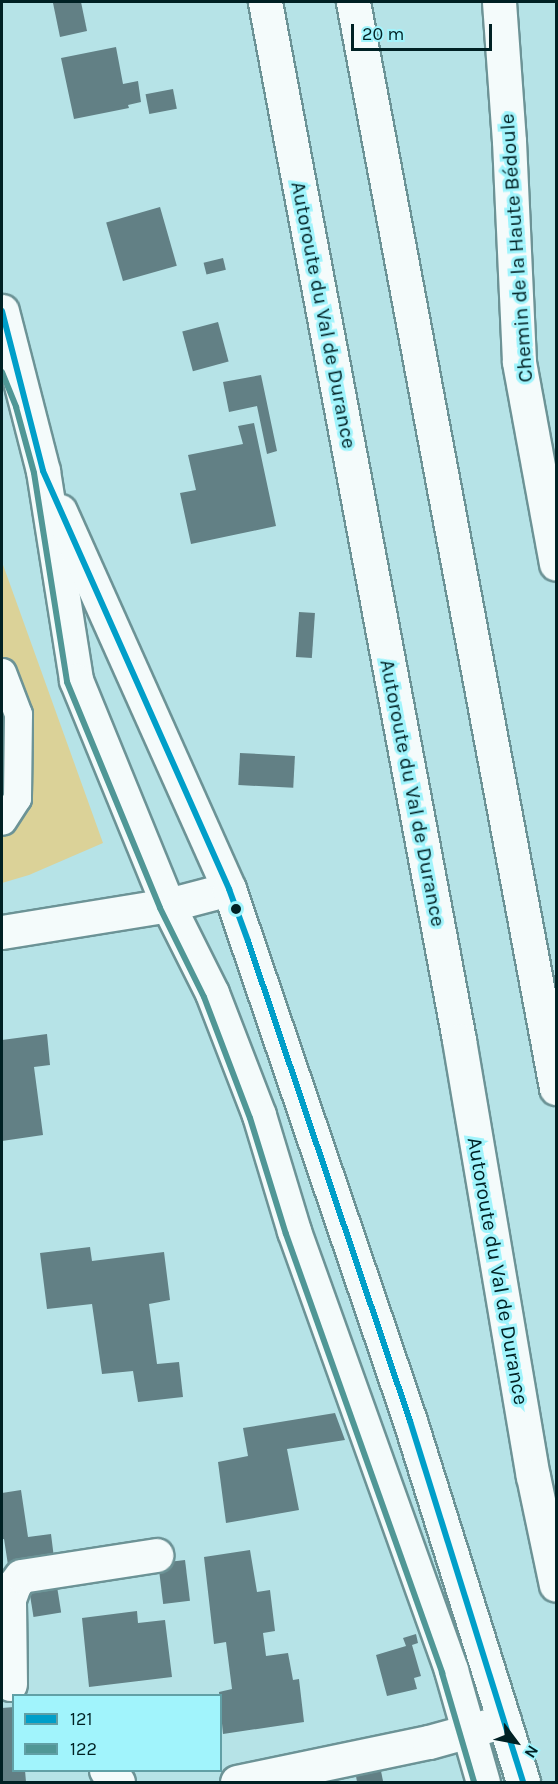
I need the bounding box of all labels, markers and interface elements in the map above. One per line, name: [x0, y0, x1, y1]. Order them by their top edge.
scale bar: [354, 12, 495, 50]
text: 20 m: [362, 23, 404, 45]
street label: Chemin de la Haute Bédoule: [494, 113, 538, 383]
street label: Autoroute du Val de Durance: [286, 179, 362, 451]
street label: Autoroute du Val de Durance: [375, 657, 451, 929]
unlabelled marker: [230, 903, 242, 915]
street label: Autoroute du Val de Durance: [462, 1135, 534, 1407]
legend: [12, 1694, 222, 1772]
text: 121: [70, 1708, 92, 1730]
north arrow: [486, 1712, 546, 1772]
text: 122: [70, 1738, 97, 1760]
text: N: [521, 1742, 543, 1762]

